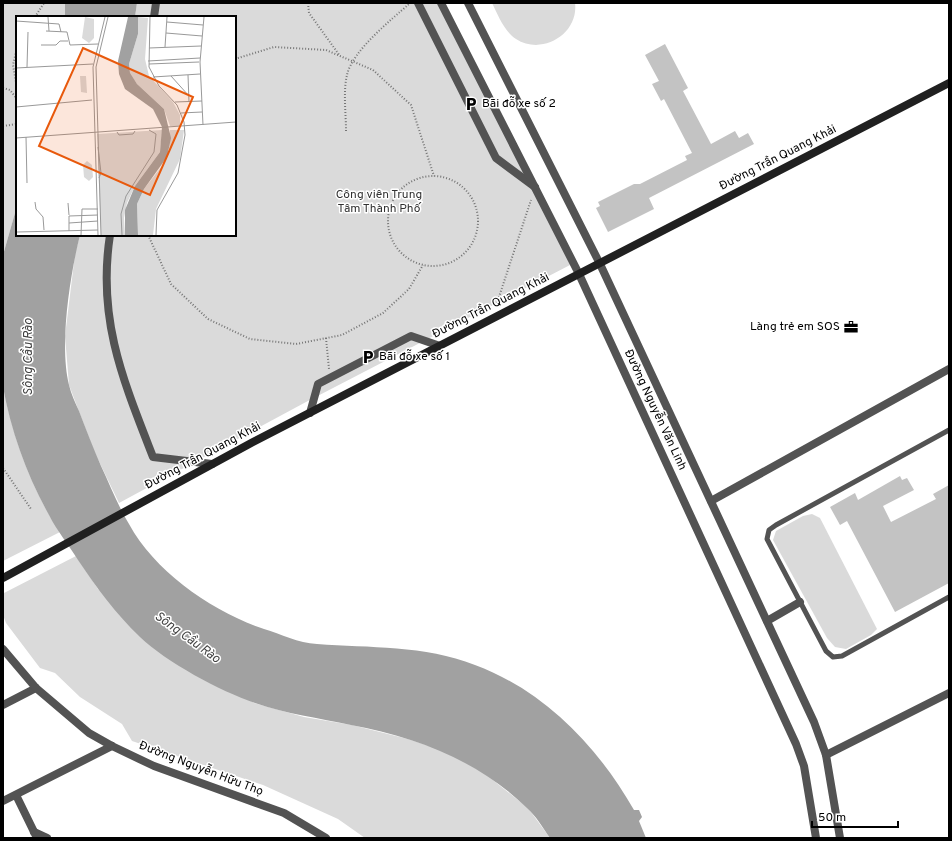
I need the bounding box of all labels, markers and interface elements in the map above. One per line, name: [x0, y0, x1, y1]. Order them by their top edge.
inset map: [16, 16, 236, 236]
parking icon: Bãi đỗ xe số 2: [463, 96, 479, 112]
place label: Bãi đỗ xe số 2: [482, 96, 556, 112]
street label: Đường Trần Quang Khải: [717, 121, 839, 195]
park label: Công viên Trung Tâm Thành Phố: [336, 187, 422, 217]
street label: Đường Trần Quang Khải: [430, 269, 552, 343]
water label: Sông Cầu Rào: [20, 318, 37, 396]
place label: Làng trẻ em SOS: [750, 319, 840, 335]
office icon: Làng trẻ em SOS: [843, 319, 859, 335]
street label: Đường Nguyễn Văn Linh: [620, 347, 690, 473]
parking icon: Bãi đỗ xe số 1: [360, 349, 376, 365]
place label: Bãi đỗ xe số 1: [379, 349, 450, 365]
street label: Đường Trần Quang Khải: [142, 419, 264, 493]
water label: Sông Cầu Rào: [151, 608, 224, 667]
street label: Đường Nguyễn Hữu Thọ: [136, 738, 266, 800]
scale bar: [812, 803, 898, 829]
text: 50 m: [818, 810, 846, 826]

